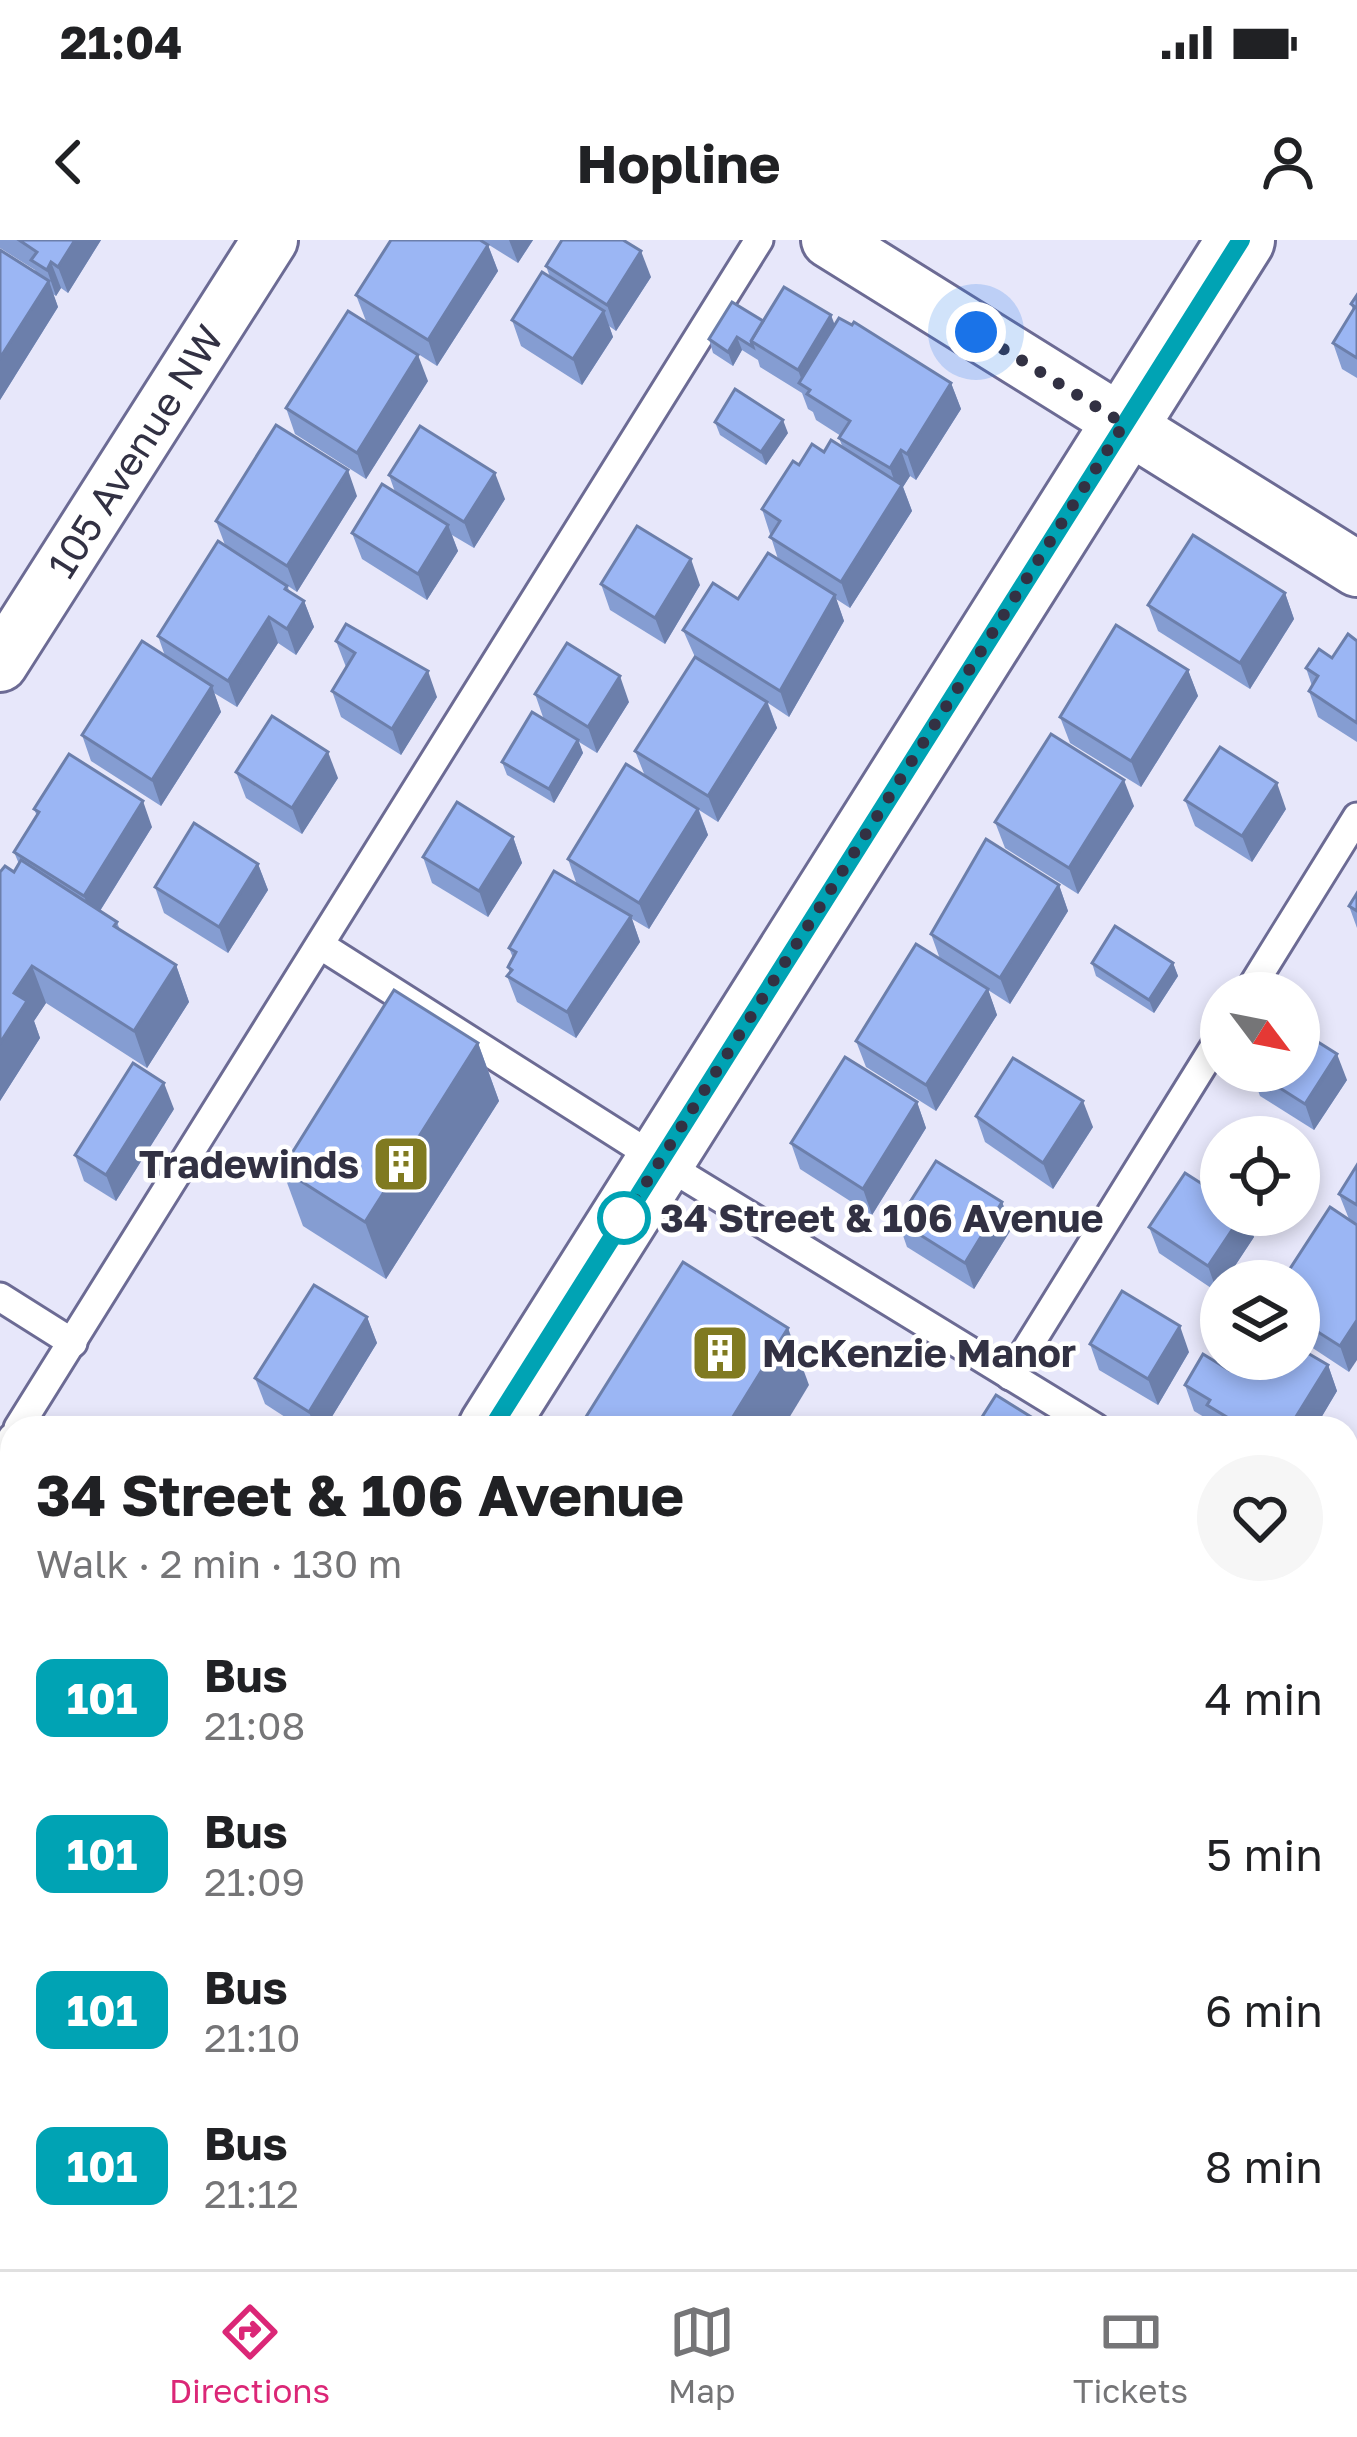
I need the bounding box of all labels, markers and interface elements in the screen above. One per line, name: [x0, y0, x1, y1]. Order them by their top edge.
text: 21:04: [60, 15, 182, 69]
icon: back: [36, 129, 102, 195]
icon: person: [1255, 129, 1321, 195]
text: Hopline: [576, 130, 781, 195]
your location: [946, 302, 1006, 362]
street label: 105 Avenue NW: [37, 316, 233, 586]
north arrow: [1200, 972, 1320, 1092]
map controls: [1200, 972, 1320, 1380]
button: locate: [1200, 1116, 1320, 1236]
building icon: Tradewinds: [370, 1133, 432, 1195]
place label: Tradewinds: [139, 1140, 359, 1187]
marker: 34 Street & 106 Avenue: [599, 1193, 649, 1243]
place label: 34 Street & 106 Avenue: [660, 1194, 1103, 1241]
button: layers: [1200, 1260, 1320, 1380]
building icon: McKenzie Manor: [689, 1322, 751, 1384]
place label: McKenzie Manor: [762, 1329, 1076, 1376]
button: heart: [1197, 1455, 1323, 1581]
text: 34 Street & 106 Avenue: [36, 1460, 684, 1529]
text: Walk · 2 min · 130 m: [36, 1540, 402, 1587]
text: Bus: [204, 1648, 288, 1702]
text: 4 min: [1205, 1671, 1323, 1725]
text: 101: [67, 1673, 137, 1723]
text: 21:08: [204, 1702, 305, 1749]
text: Bus: [204, 1804, 288, 1858]
text: 5 min: [1206, 1827, 1323, 1881]
text: 101: [67, 1829, 137, 1879]
text: 21:09: [204, 1858, 305, 1905]
text: Bus: [204, 1960, 288, 2014]
text: 6 min: [1205, 1983, 1323, 2037]
text: 101: [67, 1985, 137, 2035]
text: 21:10: [204, 2014, 300, 2061]
text: Bus: [204, 2116, 288, 2170]
text: 8 min: [1205, 2139, 1323, 2193]
text: 101: [67, 2141, 137, 2191]
text: 21:12: [204, 2170, 299, 2217]
tab: Directions: [169, 2299, 330, 2410]
tab: Map: [668, 2299, 735, 2410]
tab: Tickets: [1073, 2299, 1188, 2410]

